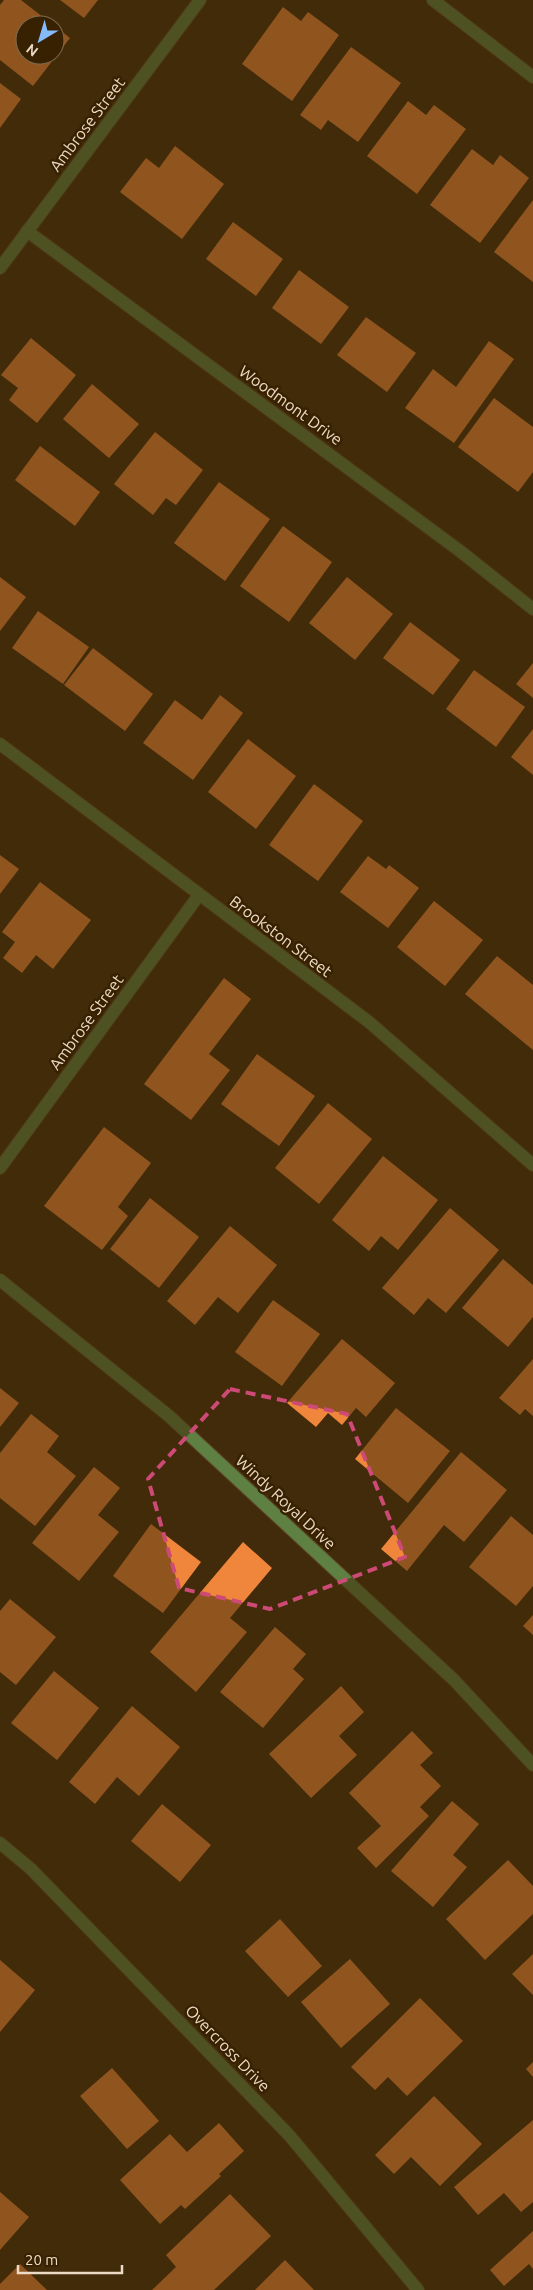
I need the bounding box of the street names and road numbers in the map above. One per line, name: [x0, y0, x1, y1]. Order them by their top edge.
street label: Ambrose Street: [46, 73, 129, 175]
street label: Woodmont Drive: [236, 362, 346, 448]
street label: Brookston Street: [226, 892, 336, 981]
street label: Ambrose Street: [45, 970, 127, 1073]
street label: Windy Royal Drive: [232, 1451, 340, 1553]
street label: Overcross Drive: [182, 2001, 274, 2095]

